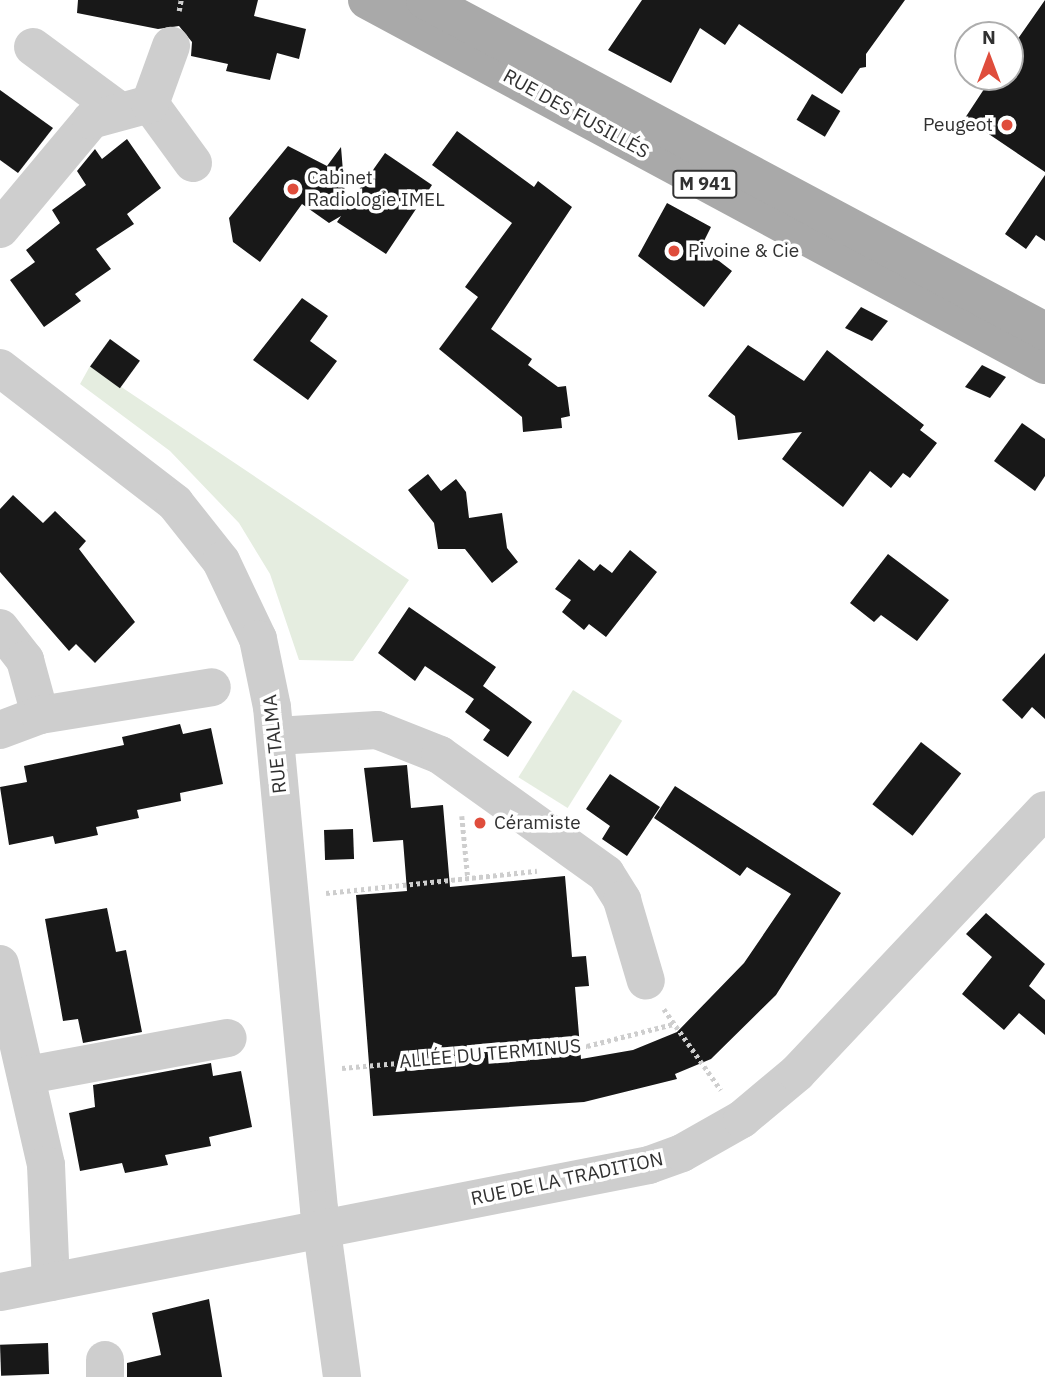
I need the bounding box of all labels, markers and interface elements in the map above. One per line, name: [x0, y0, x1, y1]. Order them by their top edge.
north arrow: [954, 21, 1024, 91]
text: N: [982, 25, 996, 49]
street label: RUE DES FUSILLÉS: [499, 65, 653, 163]
place label: Peugeot: [923, 114, 993, 136]
marker: Peugeot: [999, 117, 1015, 133]
place label: Cabinet Radiologie IMEL: [307, 167, 445, 211]
road number: M 941: [672, 169, 738, 198]
marker: Cabinet Radiologie IMEL: [285, 181, 301, 197]
place label: Pivoine & Cie: [688, 240, 799, 262]
marker: Pivoine & Cie: [666, 243, 682, 259]
street label: RUE TALMA: [258, 693, 292, 795]
place label: Céramiste: [494, 812, 581, 834]
marker: Céramiste: [472, 815, 488, 831]
street label: ALLÉE DU TERMINUS: [398, 1035, 582, 1073]
street label: RUE DE LA TRADITION: [469, 1147, 665, 1211]

